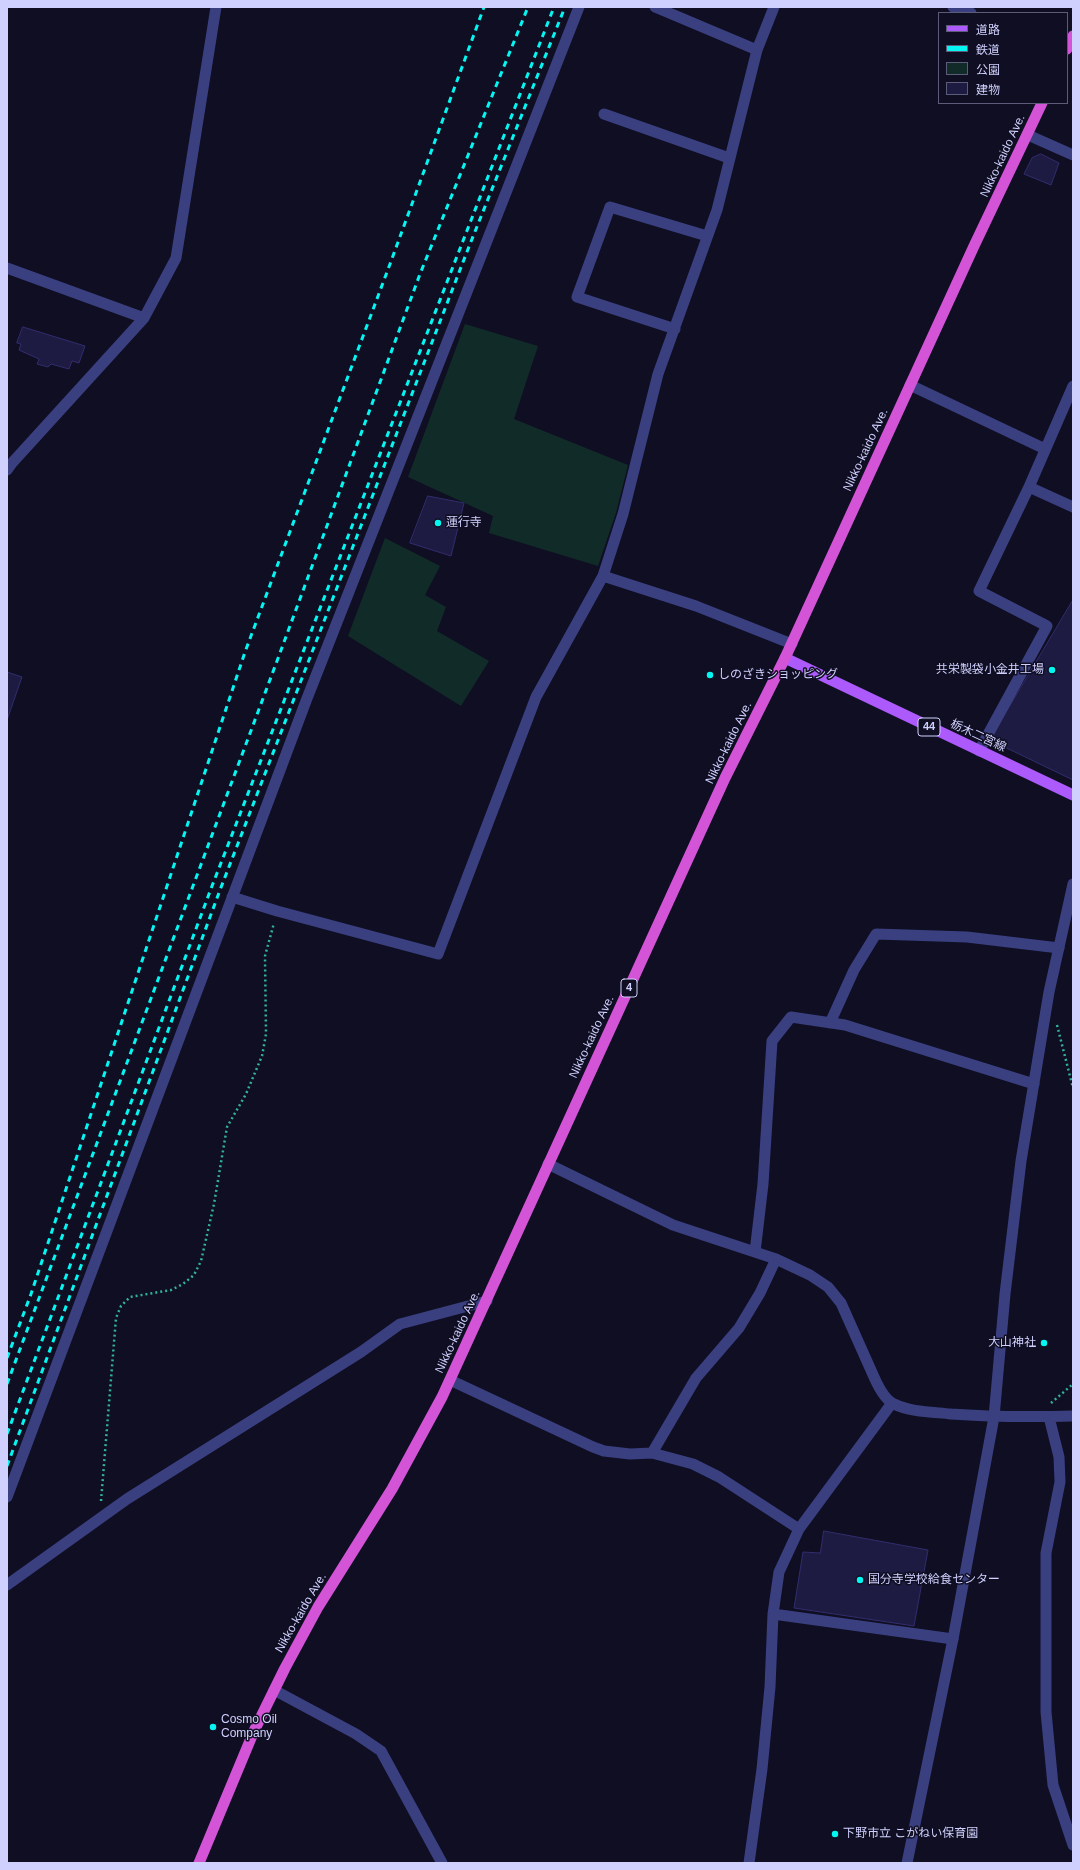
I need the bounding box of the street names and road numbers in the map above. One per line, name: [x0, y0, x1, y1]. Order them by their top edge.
street label: Nikko-kaido Ave.: [977, 112, 1029, 200]
street label: Nikko-kaido Ave.: [840, 406, 892, 494]
street label: Nikko-kaido Ave.: [703, 699, 755, 787]
street label: 栃木二宮線: [948, 717, 1008, 755]
road number: 44: [918, 718, 940, 736]
road number: 4: [621, 979, 637, 997]
street label: Nikko-kaido Ave.: [566, 993, 618, 1081]
street label: Nikko-kaido Ave.: [432, 1288, 484, 1376]
street label: Nikko-kaido Ave.: [272, 1571, 330, 1655]

